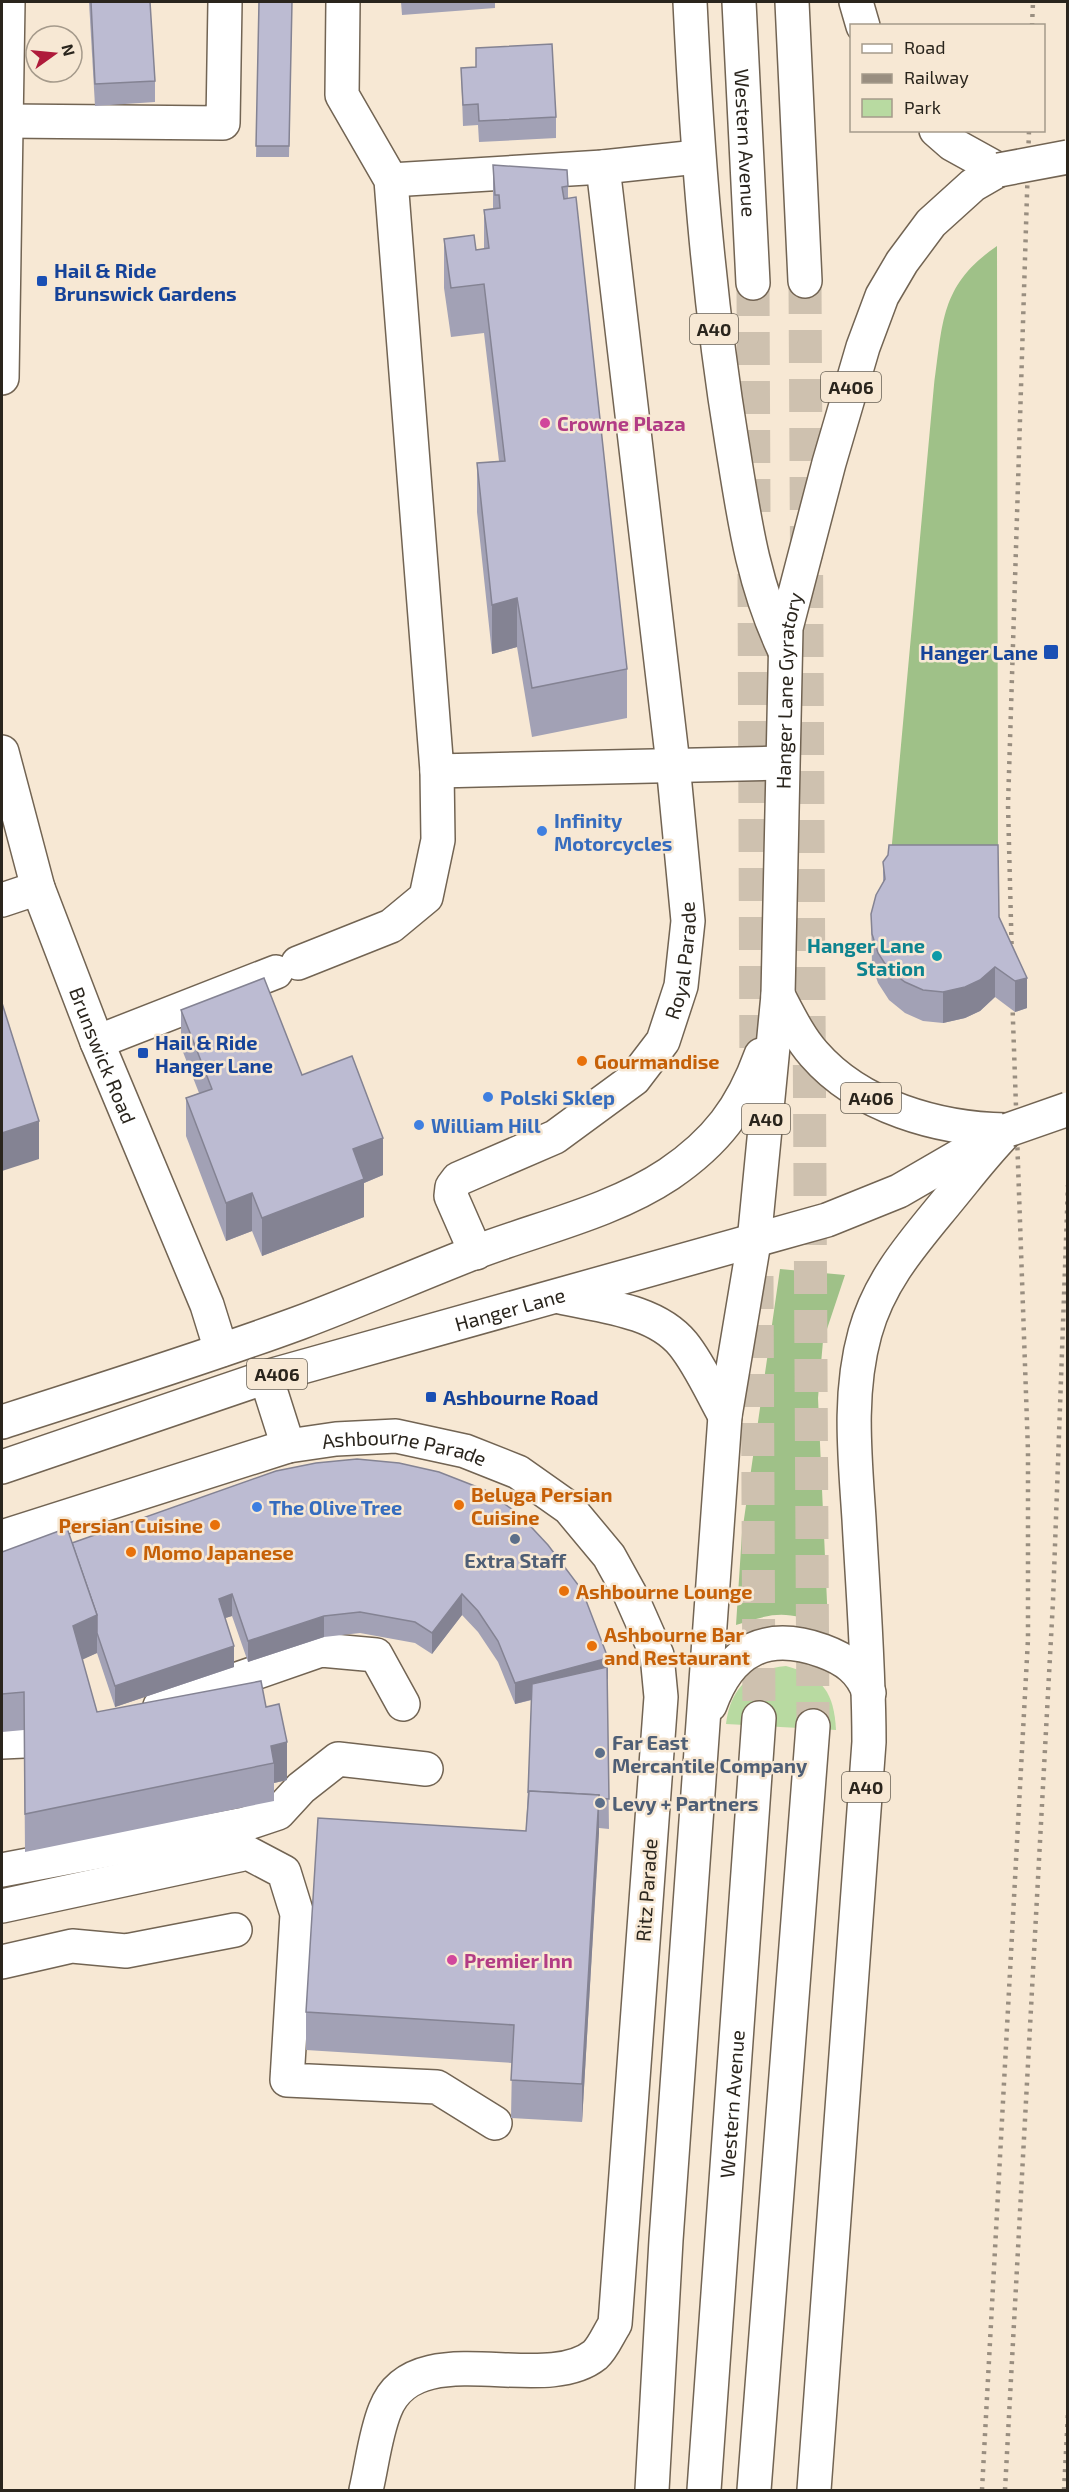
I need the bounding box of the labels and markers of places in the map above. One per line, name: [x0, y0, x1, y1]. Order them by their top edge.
place label: Hail & Ride Brunswick Gardens: [54, 258, 237, 305]
marker: Hail & Ride Brunswick Gardens: [35, 274, 49, 288]
place label: Crowne Plaza: [557, 411, 686, 435]
marker: Crowne Plaza: [538, 416, 552, 430]
place label: Hanger Lane: [920, 640, 1038, 664]
marker: Hanger Lane: [1042, 643, 1060, 661]
place label: Infinity Motorcycles: [554, 808, 672, 856]
marker: Infinity Motorcycles: [535, 824, 549, 838]
place label: Hanger Lane Station: [807, 933, 925, 980]
marker: Hanger Lane Station: [930, 949, 944, 963]
place label: Hail & Ride Hanger Lane: [155, 1030, 273, 1077]
marker: Hail & Ride Hanger Lane: [136, 1046, 150, 1060]
place label: Gourmandise: [594, 1049, 720, 1073]
marker: Gourmandise: [575, 1054, 589, 1068]
place label: Polski Sklep: [500, 1085, 615, 1109]
marker: Polski Sklep: [481, 1090, 495, 1104]
place label: William Hill: [431, 1113, 541, 1137]
marker: William Hill: [412, 1118, 426, 1132]
place label: Ashbourne Road: [443, 1385, 598, 1409]
marker: Ashbourne Road: [424, 1390, 438, 1404]
place label: Beluga Persian Cuisine: [471, 1482, 612, 1529]
place label: The Olive Tree: [269, 1495, 402, 1519]
marker: Beluga Persian Cuisine: [452, 1498, 466, 1512]
marker: The Olive Tree: [250, 1500, 264, 1514]
place label: Persian Cuisine: [58, 1513, 203, 1537]
marker: Persian Cuisine: [208, 1518, 222, 1532]
marker: Extra Staff: [508, 1532, 522, 1546]
place label: Momo Japanese: [143, 1540, 294, 1564]
marker: Momo Japanese: [124, 1545, 138, 1559]
place label: Extra Staff: [464, 1548, 567, 1572]
place label: Ashbourne Lounge: [576, 1579, 753, 1603]
marker: Ashbourne Lounge: [557, 1584, 571, 1598]
place label: Ashbourne Bar and Restaurant: [604, 1622, 750, 1669]
marker: Ashbourne Bar and Restaurant: [585, 1639, 599, 1653]
place label: Far East Mercantile Company: [612, 1730, 808, 1778]
marker: Far East Mercantile Company: [593, 1746, 607, 1760]
place label: Levy + Partners: [612, 1791, 758, 1816]
marker: Levy + Partners: [593, 1796, 607, 1810]
place label: Premier Inn: [464, 1948, 573, 1972]
marker: Premier Inn: [445, 1953, 459, 1967]

